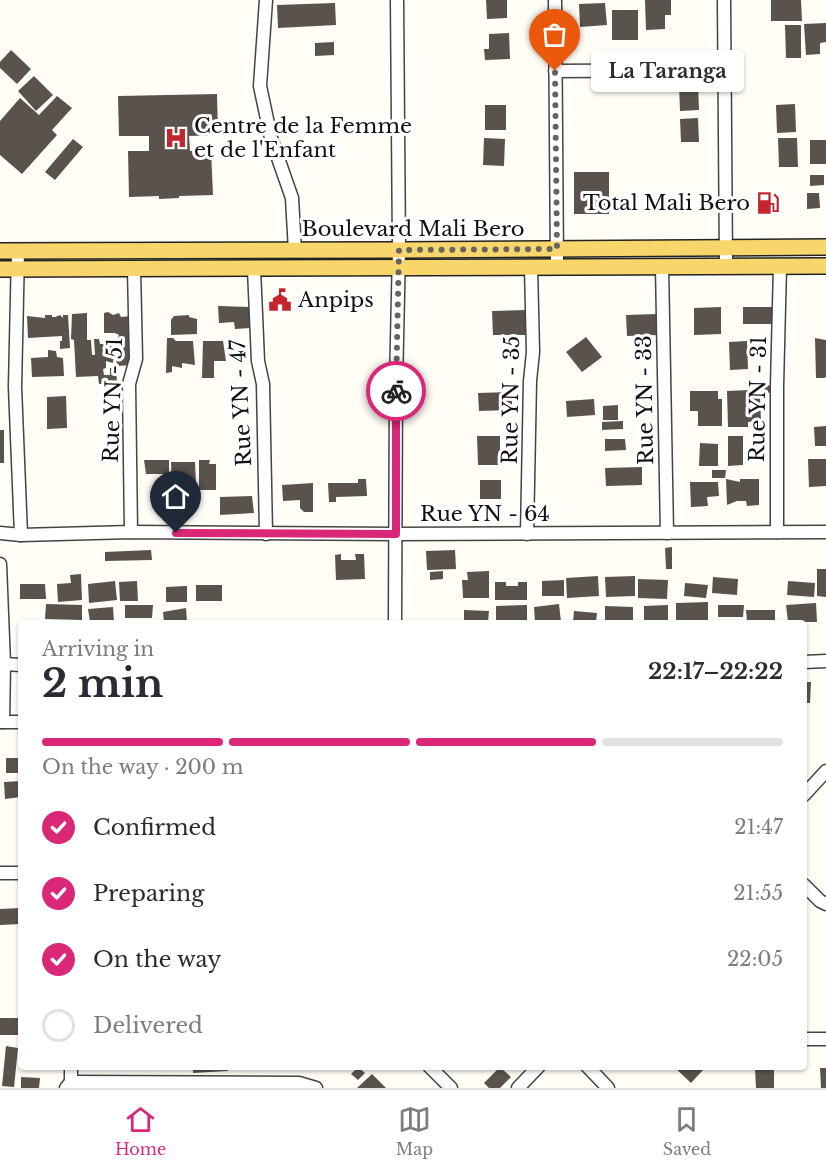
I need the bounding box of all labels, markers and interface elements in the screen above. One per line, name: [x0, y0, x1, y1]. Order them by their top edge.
pin: [529, 9, 580, 71]
icon: bag: [538, 18, 571, 51]
callout: La Taranga: [591, 50, 744, 92]
text: La Taranga: [608, 59, 727, 83]
place label: Centre de la Femme et de l'Enfant: [194, 113, 412, 163]
hospital icon: Centre de la Femme et de l'Enfant: [163, 125, 189, 151]
place label: Total Mali Bero: [583, 190, 750, 216]
fuel station icon: Total Mali Bero: [755, 190, 781, 216]
street label: Boulevard Mali Bero: [302, 216, 524, 242]
public building icon: Anpips: [267, 287, 293, 313]
place label: Anpips: [297, 287, 374, 313]
street label: Rue YN - 35: [497, 335, 525, 465]
street label: Rue YN - 33: [631, 335, 659, 465]
street label: Rue YN - 31: [744, 336, 772, 462]
street label: Rue YN - 51: [98, 337, 128, 463]
street label: Rue YN - 47: [225, 339, 257, 467]
courier: [366, 361, 426, 421]
icon: bike: [380, 375, 413, 408]
pin: [150, 471, 201, 533]
icon: home: [159, 480, 192, 513]
street label: Rue YN - 64: [420, 501, 550, 527]
text: Arriving in: [42, 637, 154, 661]
text: 22:17–22:22: [648, 658, 783, 685]
text: 2 min: [42, 659, 163, 708]
text: On the way · 200 m: [42, 755, 243, 779]
icon: check: [42, 811, 75, 844]
text: Confirmed: [93, 814, 216, 841]
text: 21:47: [734, 815, 783, 839]
icon: check: [42, 877, 75, 910]
text: Preparing: [93, 880, 204, 907]
text: 21:55: [733, 881, 783, 905]
icon: check: [42, 943, 75, 976]
text: On the way: [93, 946, 221, 973]
text: 22:05: [727, 947, 783, 971]
text: Delivered: [93, 1012, 203, 1039]
tab: Home: [115, 1103, 166, 1159]
tab: Map: [396, 1103, 433, 1159]
tab: Saved: [663, 1103, 711, 1159]

